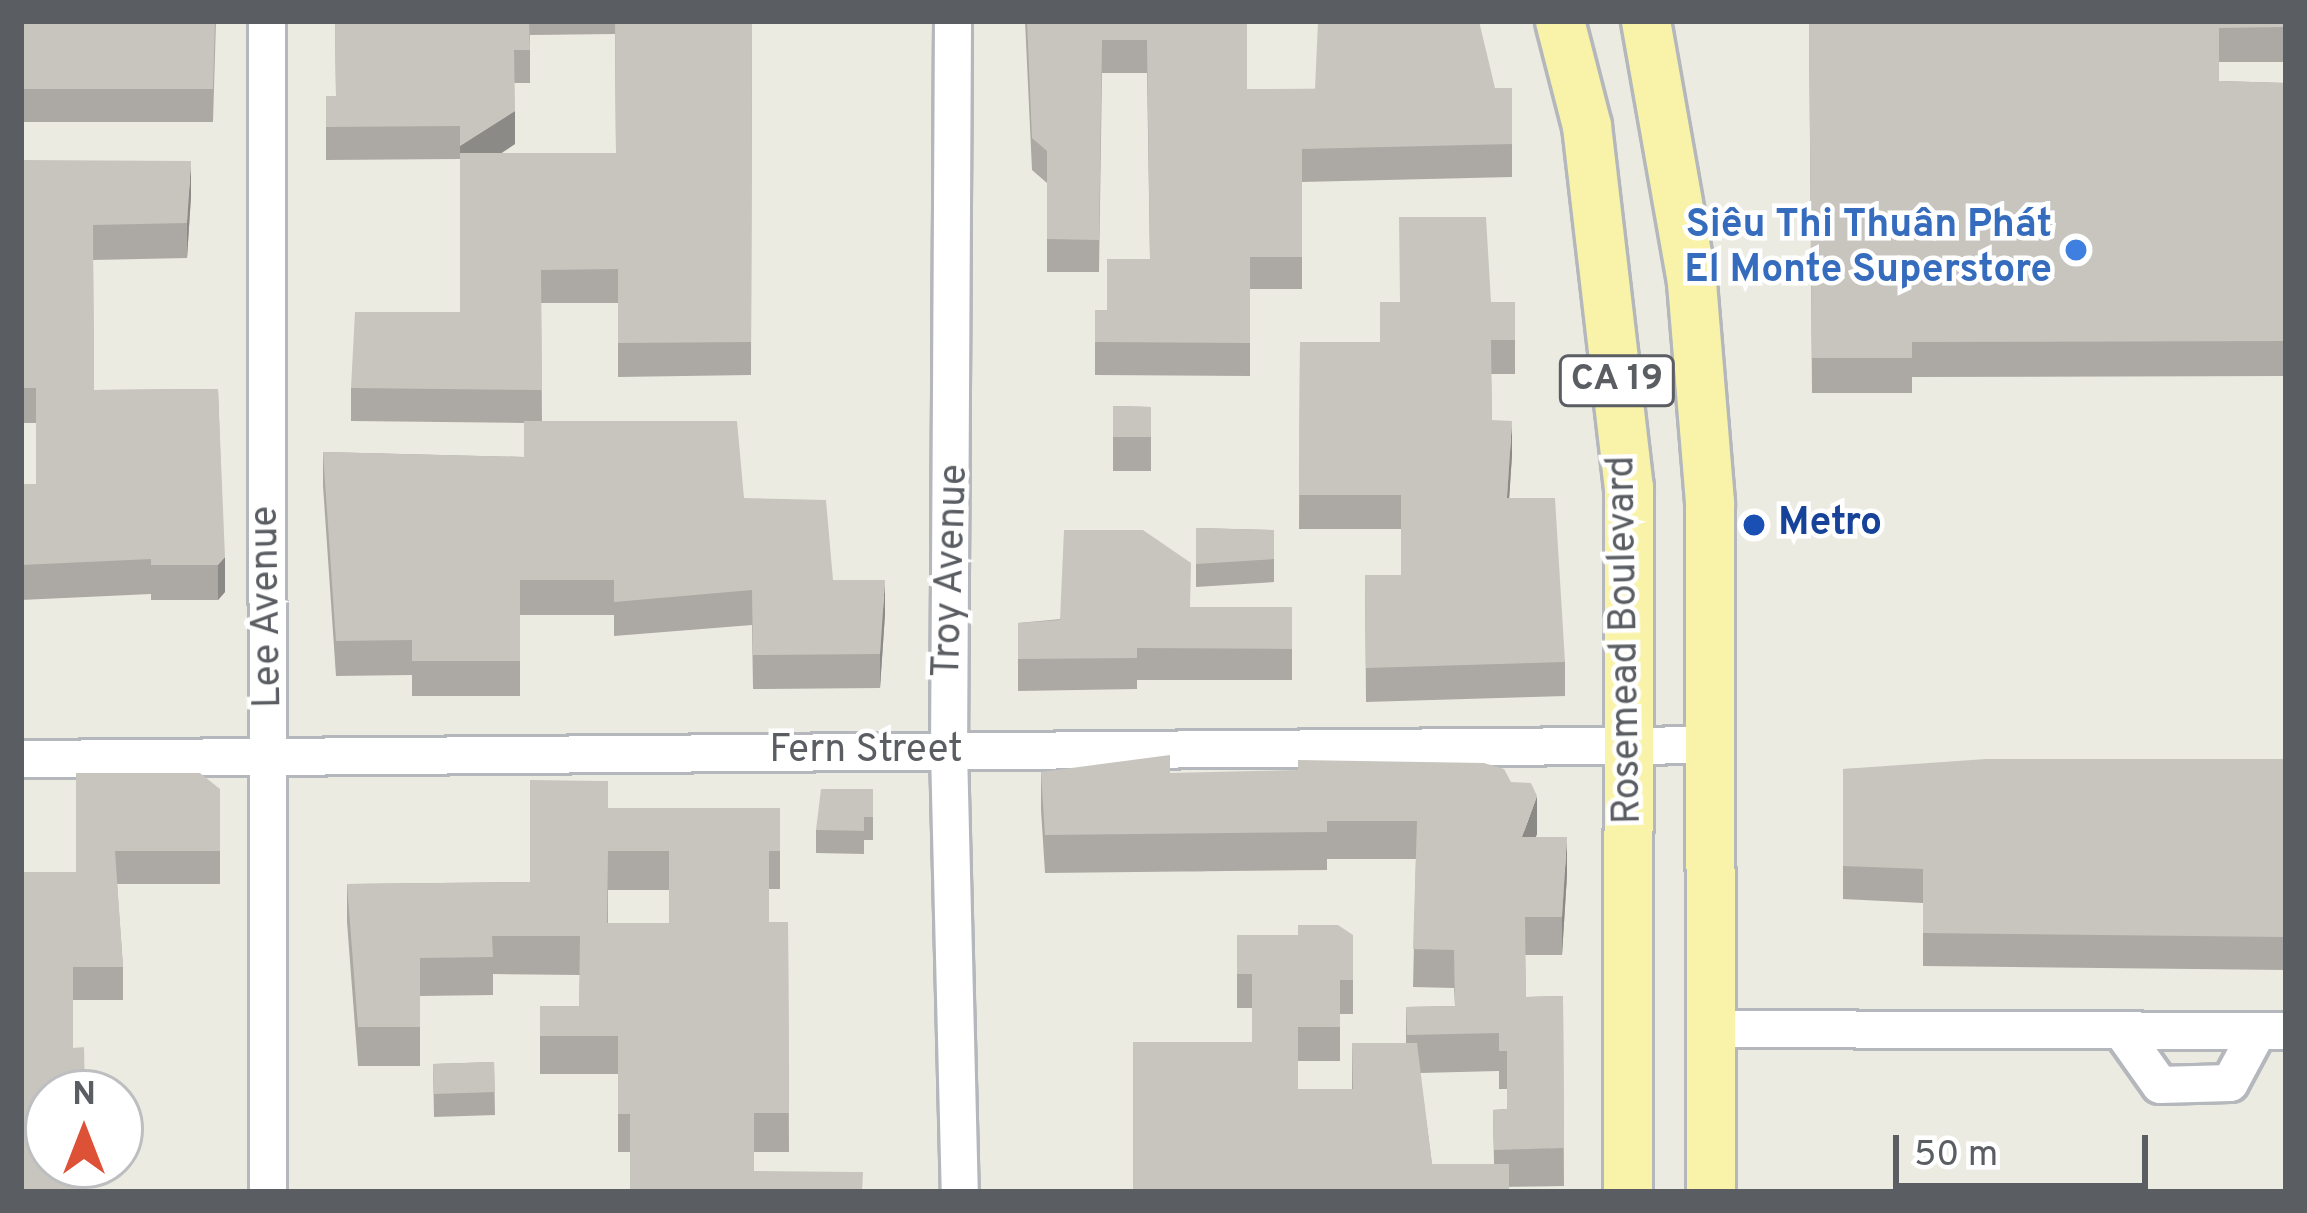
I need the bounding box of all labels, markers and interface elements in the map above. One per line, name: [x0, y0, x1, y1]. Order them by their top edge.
place label: Siêu Thi Thuân Phát El Monte Superstore: [1684, 205, 2052, 296]
marker: Siêu Thi Thuân Phát El Monte Superstore: [2063, 237, 2089, 263]
road number: CA 19: [1557, 351, 1677, 411]
street label: Rosemead Boulevard: [1600, 455, 1654, 825]
street label: Troy Avenue: [926, 463, 980, 679]
place label: Metro: [1778, 502, 1882, 548]
street label: Lee Avenue: [244, 505, 294, 709]
marker: Metro: [1741, 512, 1767, 538]
street label: Fern Street: [769, 729, 963, 775]
north arrow: [24, 1069, 144, 1189]
text: N: [72, 1075, 96, 1117]
scale bar: [1899, 1111, 2154, 1185]
text: 50 m: [1914, 1133, 1998, 1179]

